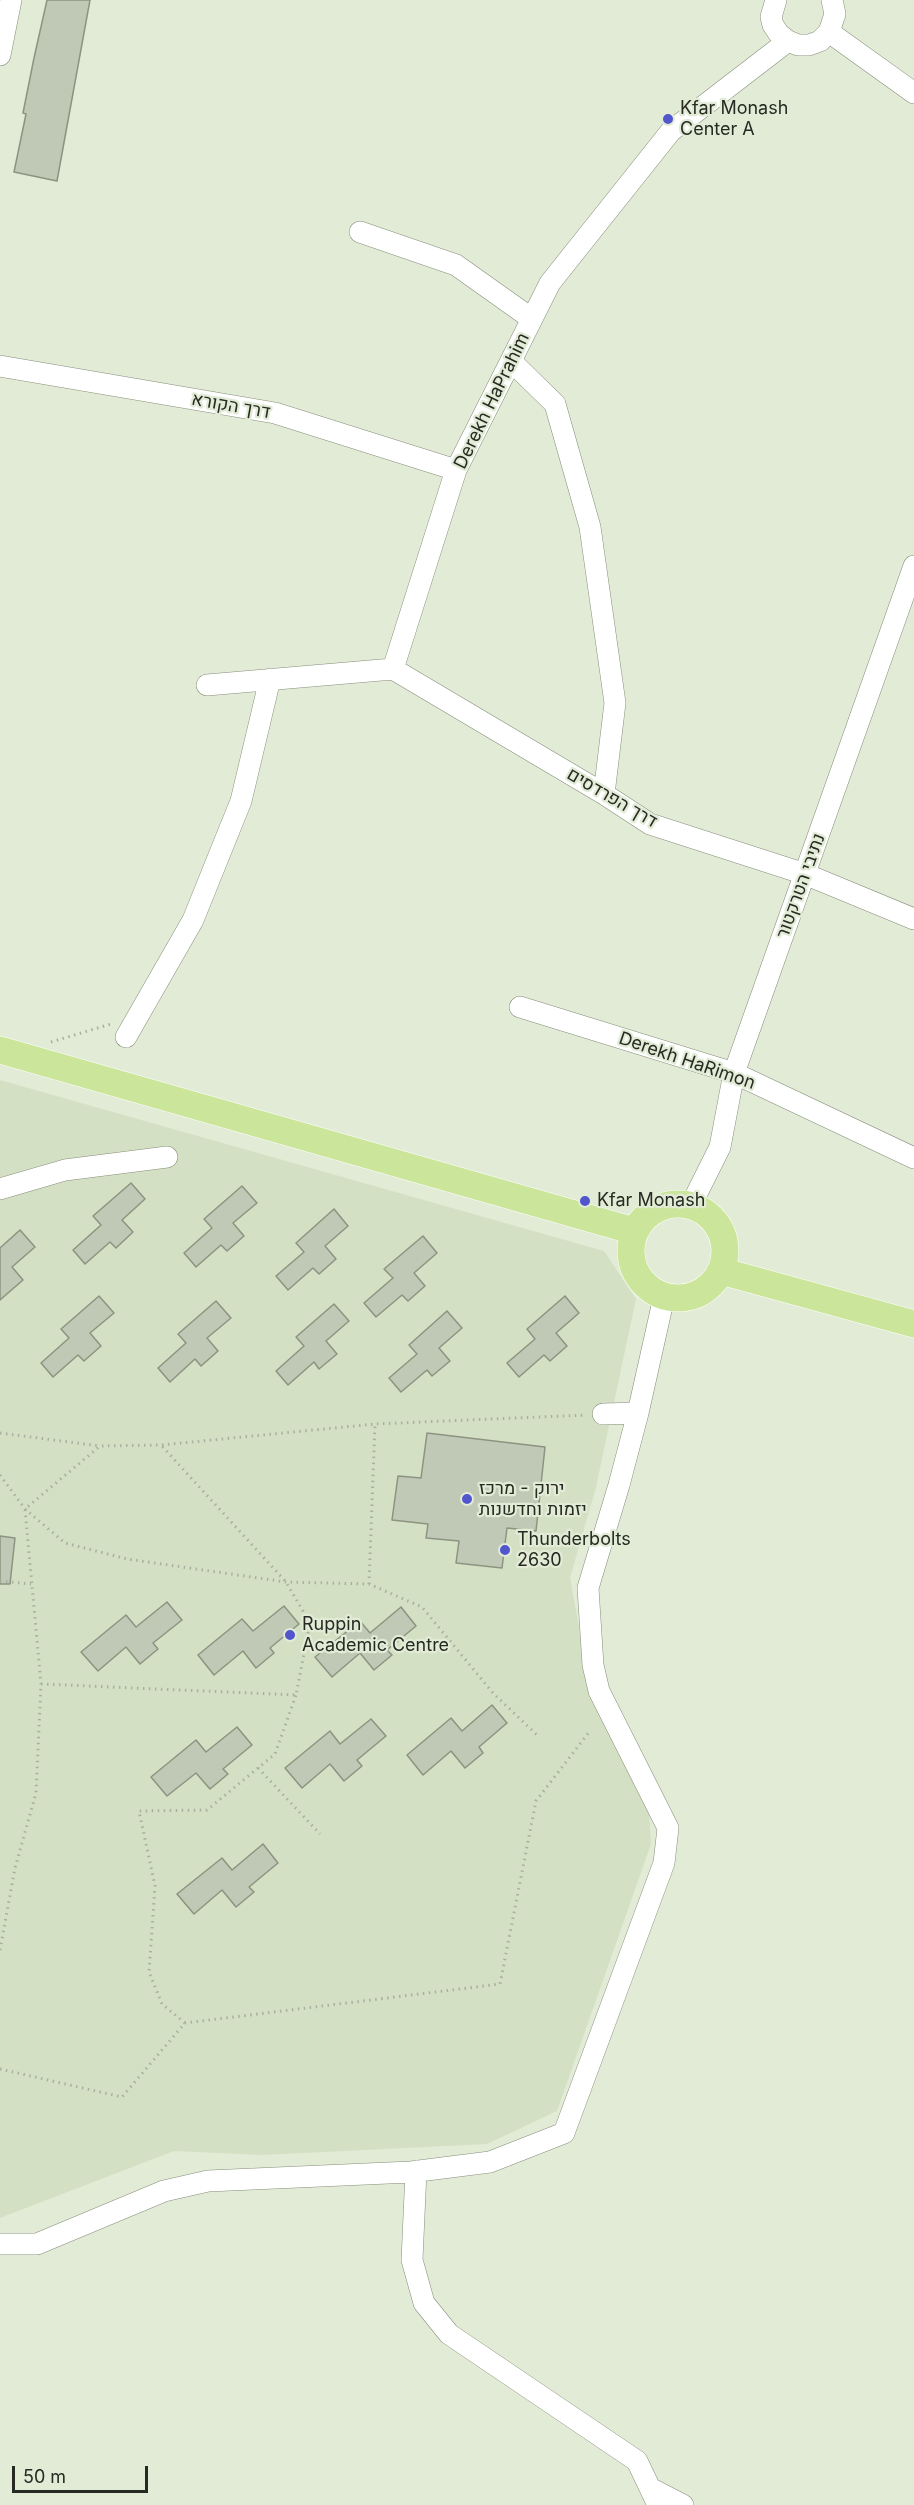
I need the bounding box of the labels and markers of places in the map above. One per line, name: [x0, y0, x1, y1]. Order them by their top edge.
place label: Kfar Monash Center A: [680, 98, 788, 140]
marker: Kfar Monash Center A: [661, 112, 675, 126]
place label: Kfar Monash: [597, 1190, 705, 1212]
marker: Kfar Monash: [578, 1194, 592, 1208]
place label: ירוק - מרכז יזמות וחדשנות: [479, 1478, 587, 1520]
marker: ירוק - מרכז יזמות וחדשנות: [460, 1492, 474, 1506]
place label: Thunderbolts 2630: [517, 1529, 631, 1572]
marker: Thunderbolts 2630: [498, 1543, 512, 1557]
place label: Ruppin Academic Centre: [302, 1614, 449, 1656]
marker: Ruppin Academic Centre: [283, 1628, 297, 1642]

